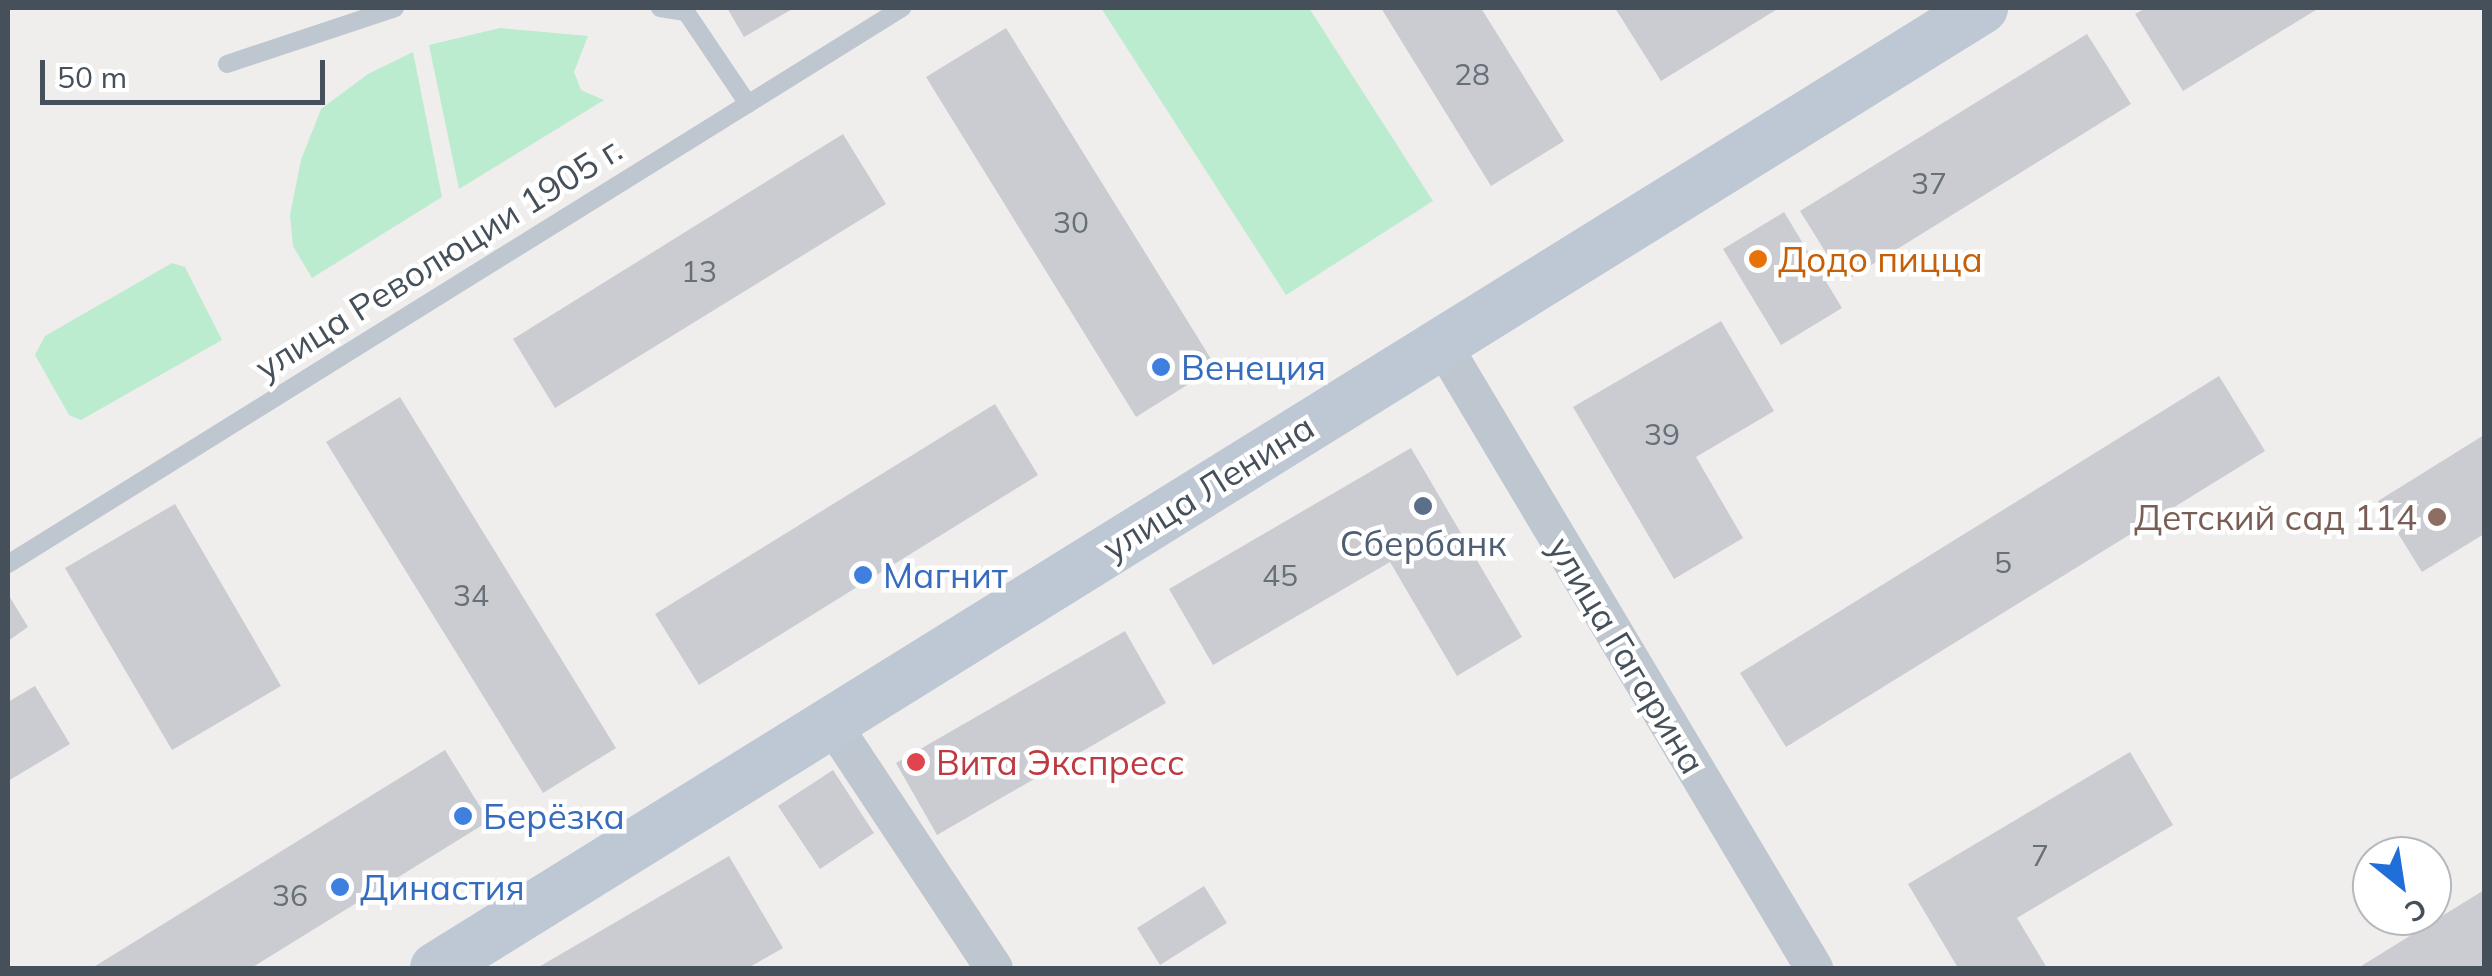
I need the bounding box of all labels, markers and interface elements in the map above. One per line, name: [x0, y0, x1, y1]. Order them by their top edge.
scale bar: [45, 40, 330, 102]
house number: 28: [1454, 56, 1490, 92]
text: 50 m: [57, 58, 127, 96]
street label: улица Революции 1905 г.: [247, 128, 629, 388]
house number: 37: [1911, 165, 1947, 201]
house number: 30: [1053, 204, 1089, 240]
place label: Додо пицца: [1778, 238, 1983, 280]
marker: Додо пицца: [1747, 248, 1769, 270]
house number: 13: [681, 253, 717, 289]
place label: Венеция: [1181, 346, 1326, 388]
marker: Венеция: [1150, 356, 1172, 378]
street label: улица Ленина: [1095, 405, 1321, 569]
house number: 39: [1644, 416, 1680, 452]
marker: Сбербанк: [1412, 495, 1434, 517]
place label: Детский сад 114: [2134, 496, 2417, 538]
marker: Детский сад 114: [2426, 506, 2448, 528]
place label: Сбербанк: [1340, 522, 1506, 564]
street label: улица Гагарина: [1540, 529, 1714, 781]
house number: 5: [1994, 544, 2012, 580]
place label: Магнит: [883, 554, 1008, 596]
house number: 45: [1262, 557, 1298, 593]
marker: Магнит: [852, 564, 874, 586]
house number: 34: [453, 577, 489, 613]
place label: Вита Экспресс: [936, 741, 1185, 783]
marker: Вита Экспресс: [905, 751, 927, 773]
place label: Берёзка: [483, 795, 625, 837]
marker: Берёзка: [452, 805, 474, 827]
north arrow: [2352, 836, 2452, 936]
house number: 7: [2031, 837, 2049, 873]
place label: Династия: [360, 866, 525, 908]
marker: Династия: [329, 876, 351, 898]
house number: 36: [272, 877, 308, 913]
text: С: [2399, 891, 2433, 931]

